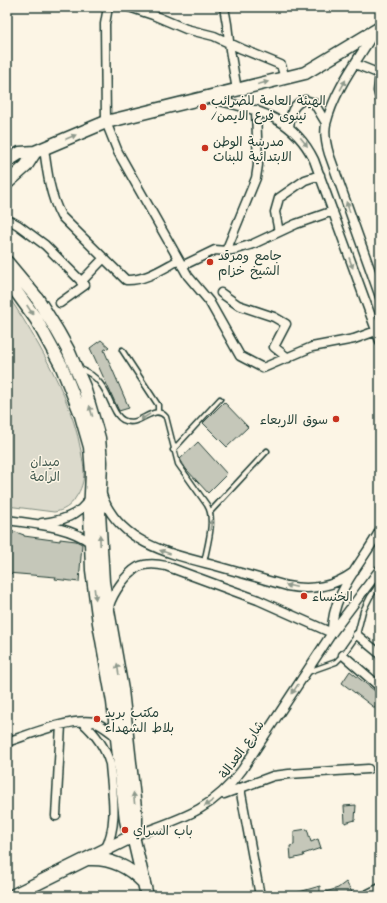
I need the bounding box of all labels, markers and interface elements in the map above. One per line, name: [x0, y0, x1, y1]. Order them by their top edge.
one-way arrow: [340, 79, 346, 91]
one-way arrow: [257, 80, 269, 86]
place label: الهيئة العامة للضرائب /نينوى فرع الايمن: [211, 92, 326, 125]
marker: الهيئة العامة للضرائب /نينوى فرع الايمن: [198, 102, 208, 112]
place label: مدرسة الوطن الابتدائية للبنات: [213, 133, 292, 166]
one-way arrow: [65, 134, 76, 140]
one-way arrow: [300, 137, 308, 148]
marker: مدرسة الوطن الابتدائية للبنات: [200, 143, 210, 153]
one-way arrow: [345, 201, 351, 213]
place label: جامع ومرقد الشيخ خزام: [218, 247, 282, 281]
marker: جامع ومرقد الشيخ خزام: [205, 257, 215, 267]
one-way arrow: [349, 257, 355, 269]
one-way arrow: [26, 305, 34, 315]
one-way arrow: [88, 405, 94, 418]
place label: سوق الاربعاء: [260, 411, 328, 429]
one-way arrow: [139, 414, 151, 421]
marker: سوق الاربعاء: [331, 414, 341, 424]
park label: ميدان الرامة: [30, 453, 60, 486]
one-way arrow: [208, 518, 214, 531]
one-way arrow: [97, 534, 104, 546]
one-way arrow: [159, 549, 171, 555]
one-way arrow: [285, 583, 297, 589]
one-way arrow: [92, 588, 98, 600]
place label: الخنساء: [312, 588, 353, 606]
marker: الخنساء: [299, 591, 309, 601]
one-way arrow: [115, 663, 121, 675]
one-way arrow: [291, 684, 299, 695]
place label: مكتب بريد بلاط الشهداء: [105, 704, 174, 737]
marker: مكتب بريد بلاط الشهداء: [92, 714, 102, 724]
street label: شارع العدالة: [215, 717, 269, 782]
one-way arrow: [131, 792, 137, 804]
one-way arrow: [204, 799, 214, 807]
place label: باب السراي: [133, 822, 193, 840]
marker: باب السراي: [120, 825, 130, 835]

